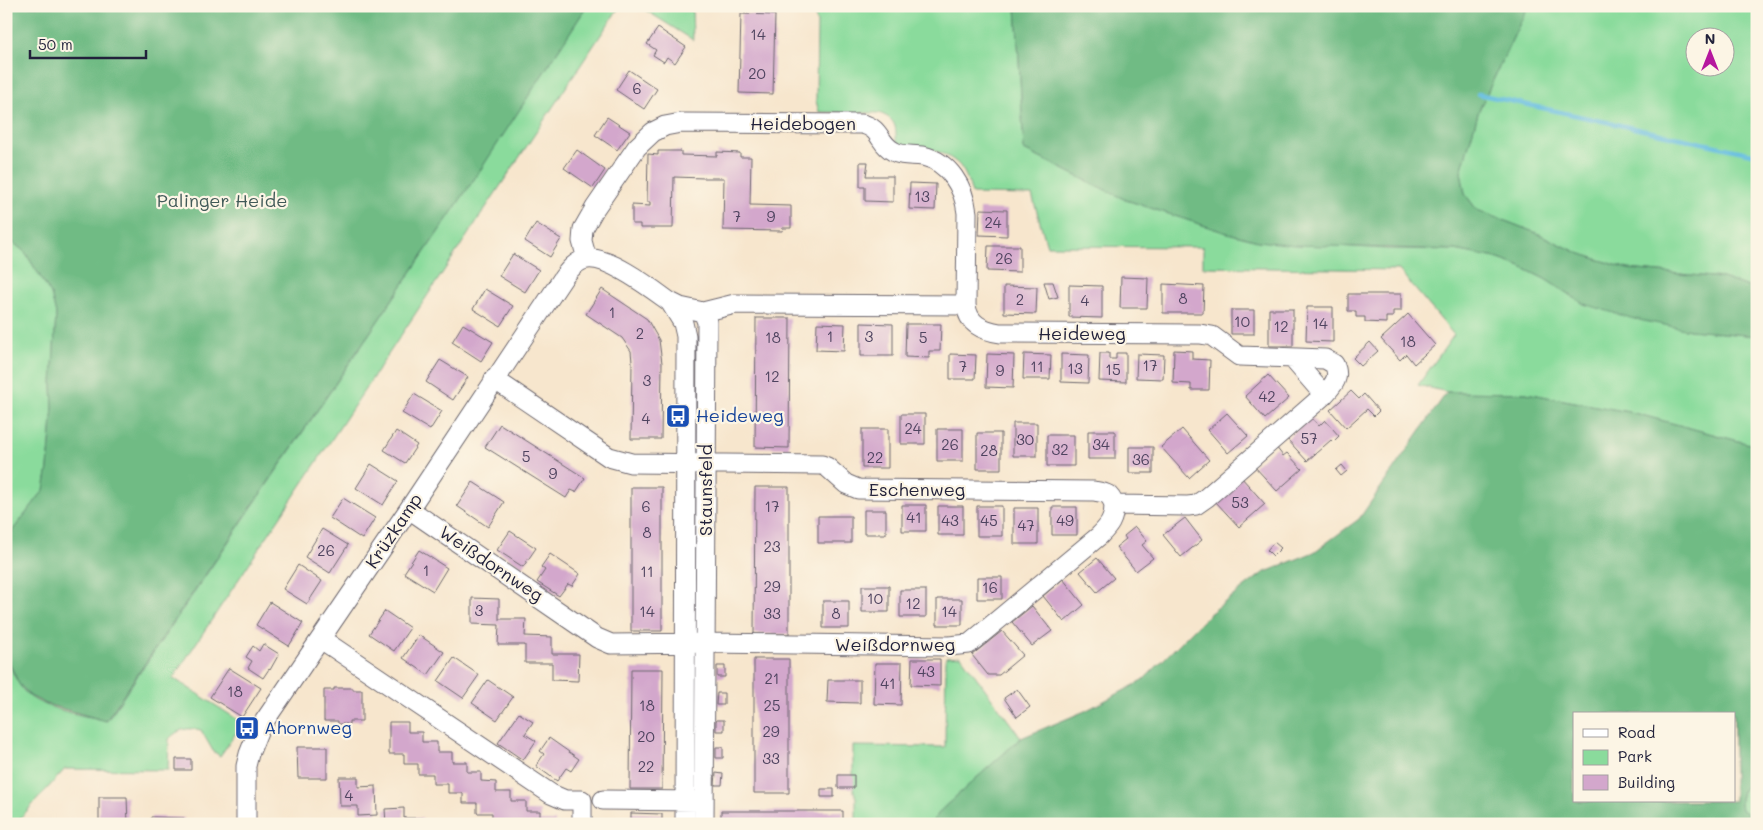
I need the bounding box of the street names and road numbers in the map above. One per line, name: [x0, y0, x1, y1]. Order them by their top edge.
street label: Heidebogen: [750, 111, 856, 135]
street label: Heideweg: [1038, 321, 1126, 345]
street label: Staunsfeld: [693, 444, 717, 536]
street label: Eschenweg: [869, 477, 965, 501]
street label: Krüzkamp: [359, 488, 427, 573]
street label: Weißdornweg: [435, 520, 548, 607]
street label: Weißdornweg: [835, 632, 955, 656]

